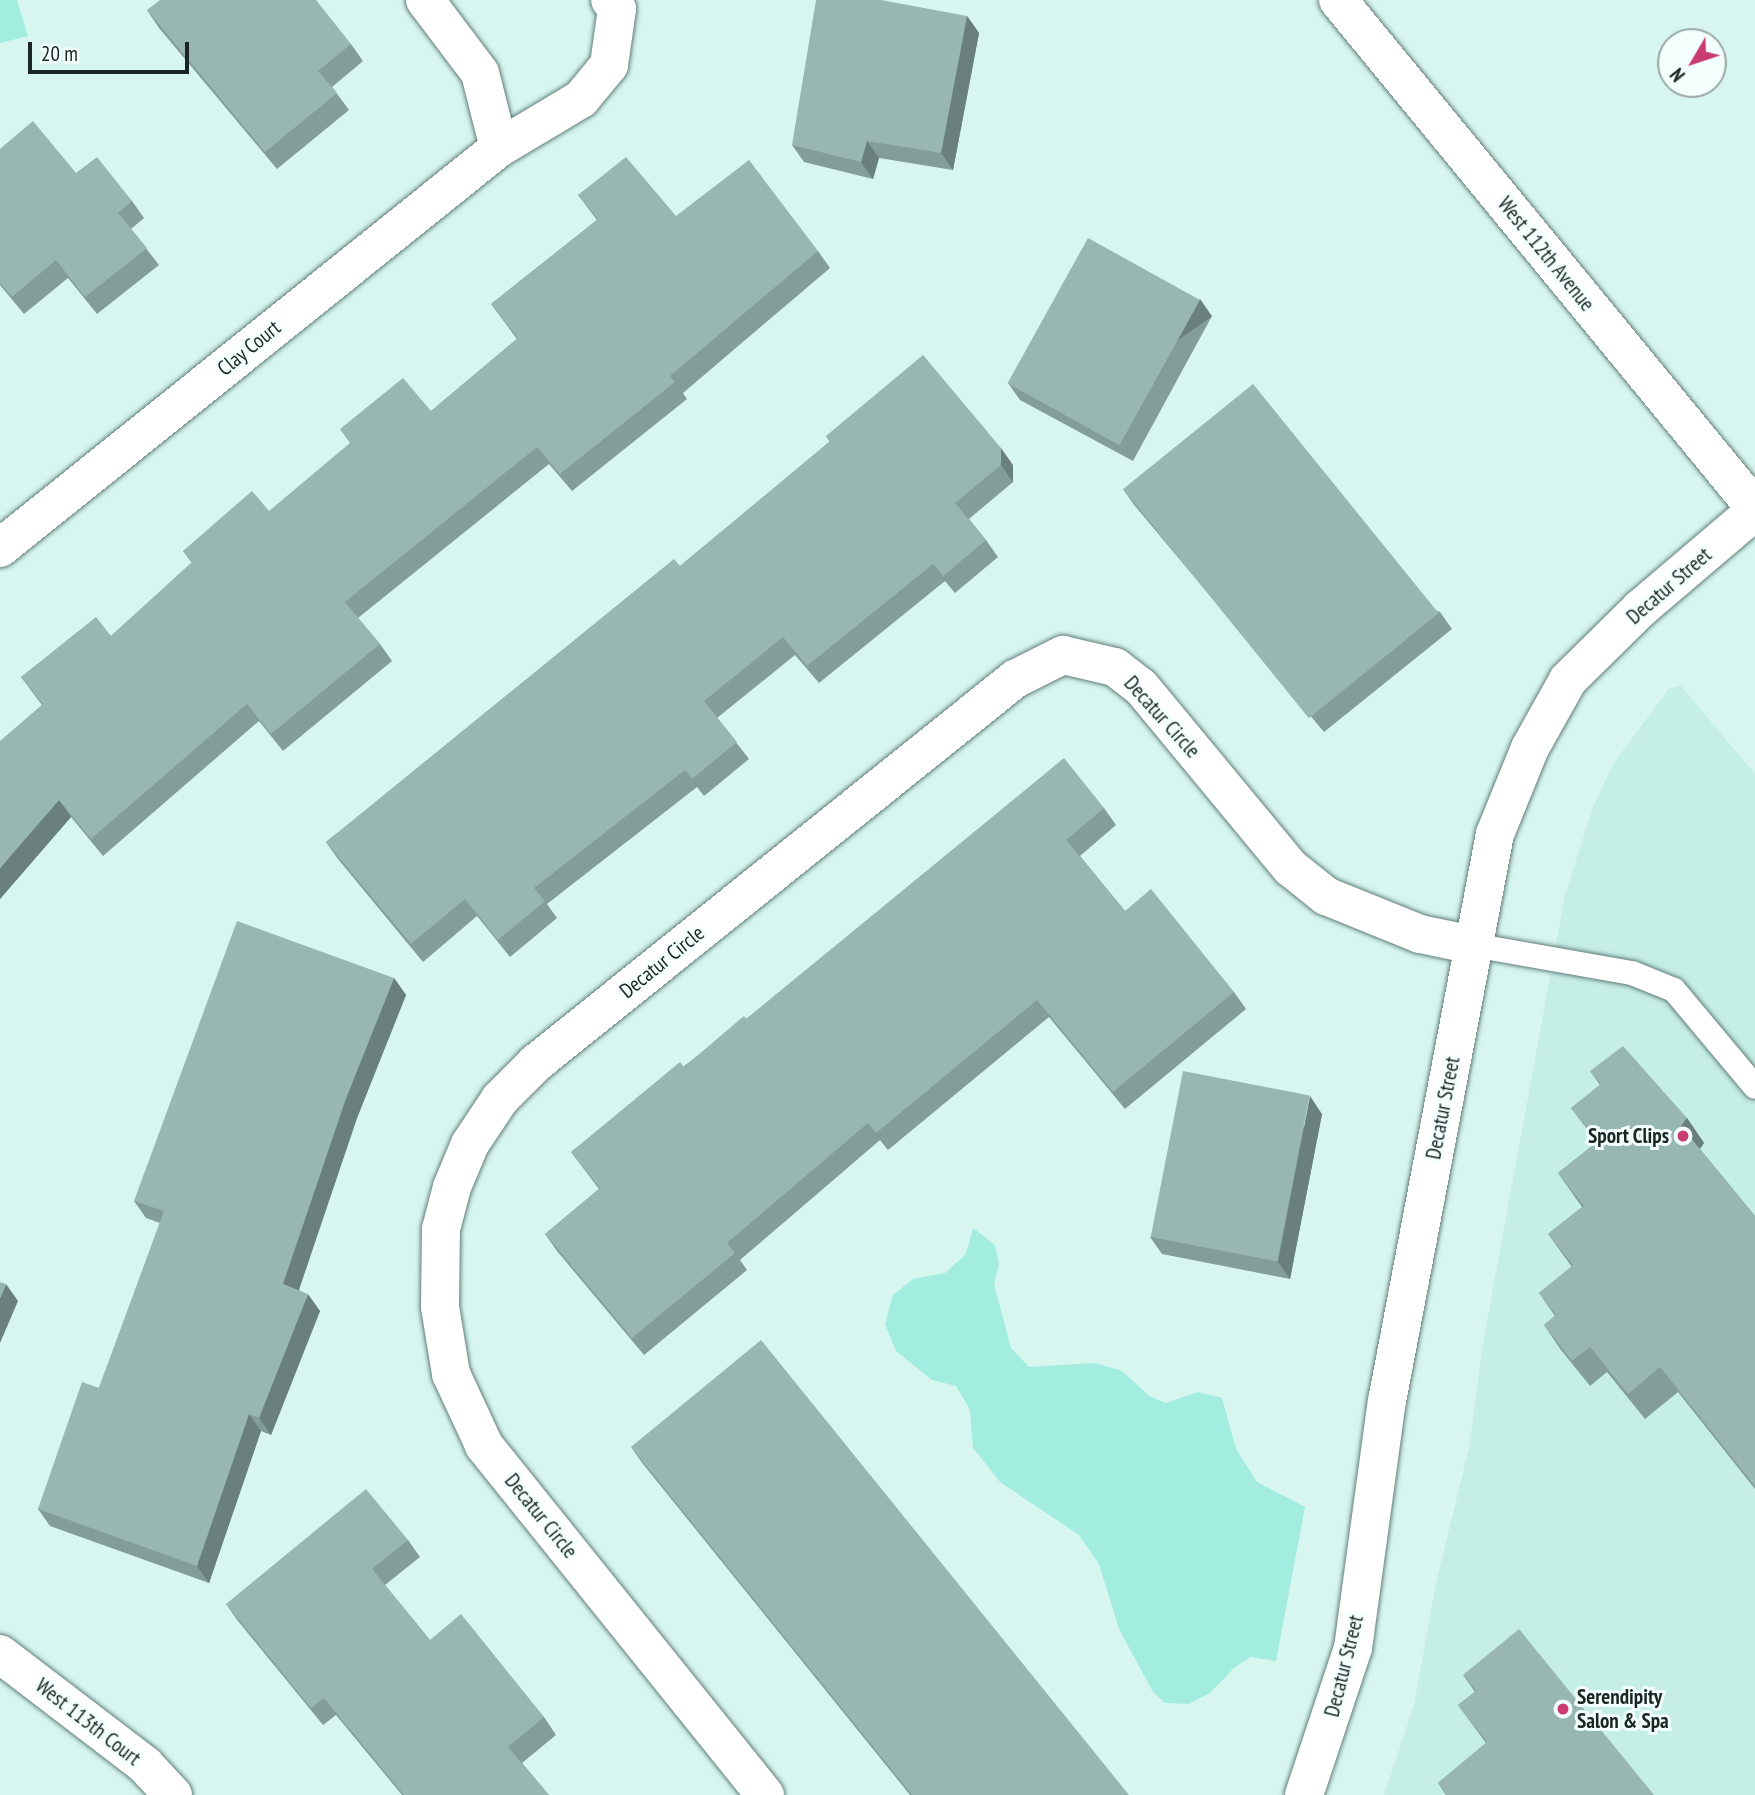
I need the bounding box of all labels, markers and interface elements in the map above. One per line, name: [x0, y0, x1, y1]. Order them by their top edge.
scale bar: [32, 28, 192, 72]
north arrow: [1657, 28, 1727, 98]
text: 20 m: [41, 40, 78, 67]
text: N: [1665, 63, 1690, 87]
street label: West 112th Avenue: [1492, 192, 1600, 316]
street label: Clay Court: [212, 315, 286, 381]
street label: Decatur Street: [1621, 542, 1717, 630]
street label: Decatur Circle: [1119, 671, 1205, 763]
street label: Decatur Circle: [615, 920, 709, 1004]
street label: Decatur Street: [1421, 1055, 1465, 1161]
place label: Sport Clips: [1588, 1123, 1669, 1149]
marker: Sport Clips: [1675, 1128, 1691, 1144]
street label: Decatur Circle: [499, 1469, 583, 1563]
street label: Decatur Street: [1319, 1613, 1369, 1719]
street label: West 113th Court: [30, 1673, 146, 1771]
place label: Serendipity Salon & Spa: [1577, 1684, 1669, 1734]
marker: Serendipity Salon & Spa: [1555, 1701, 1571, 1717]

